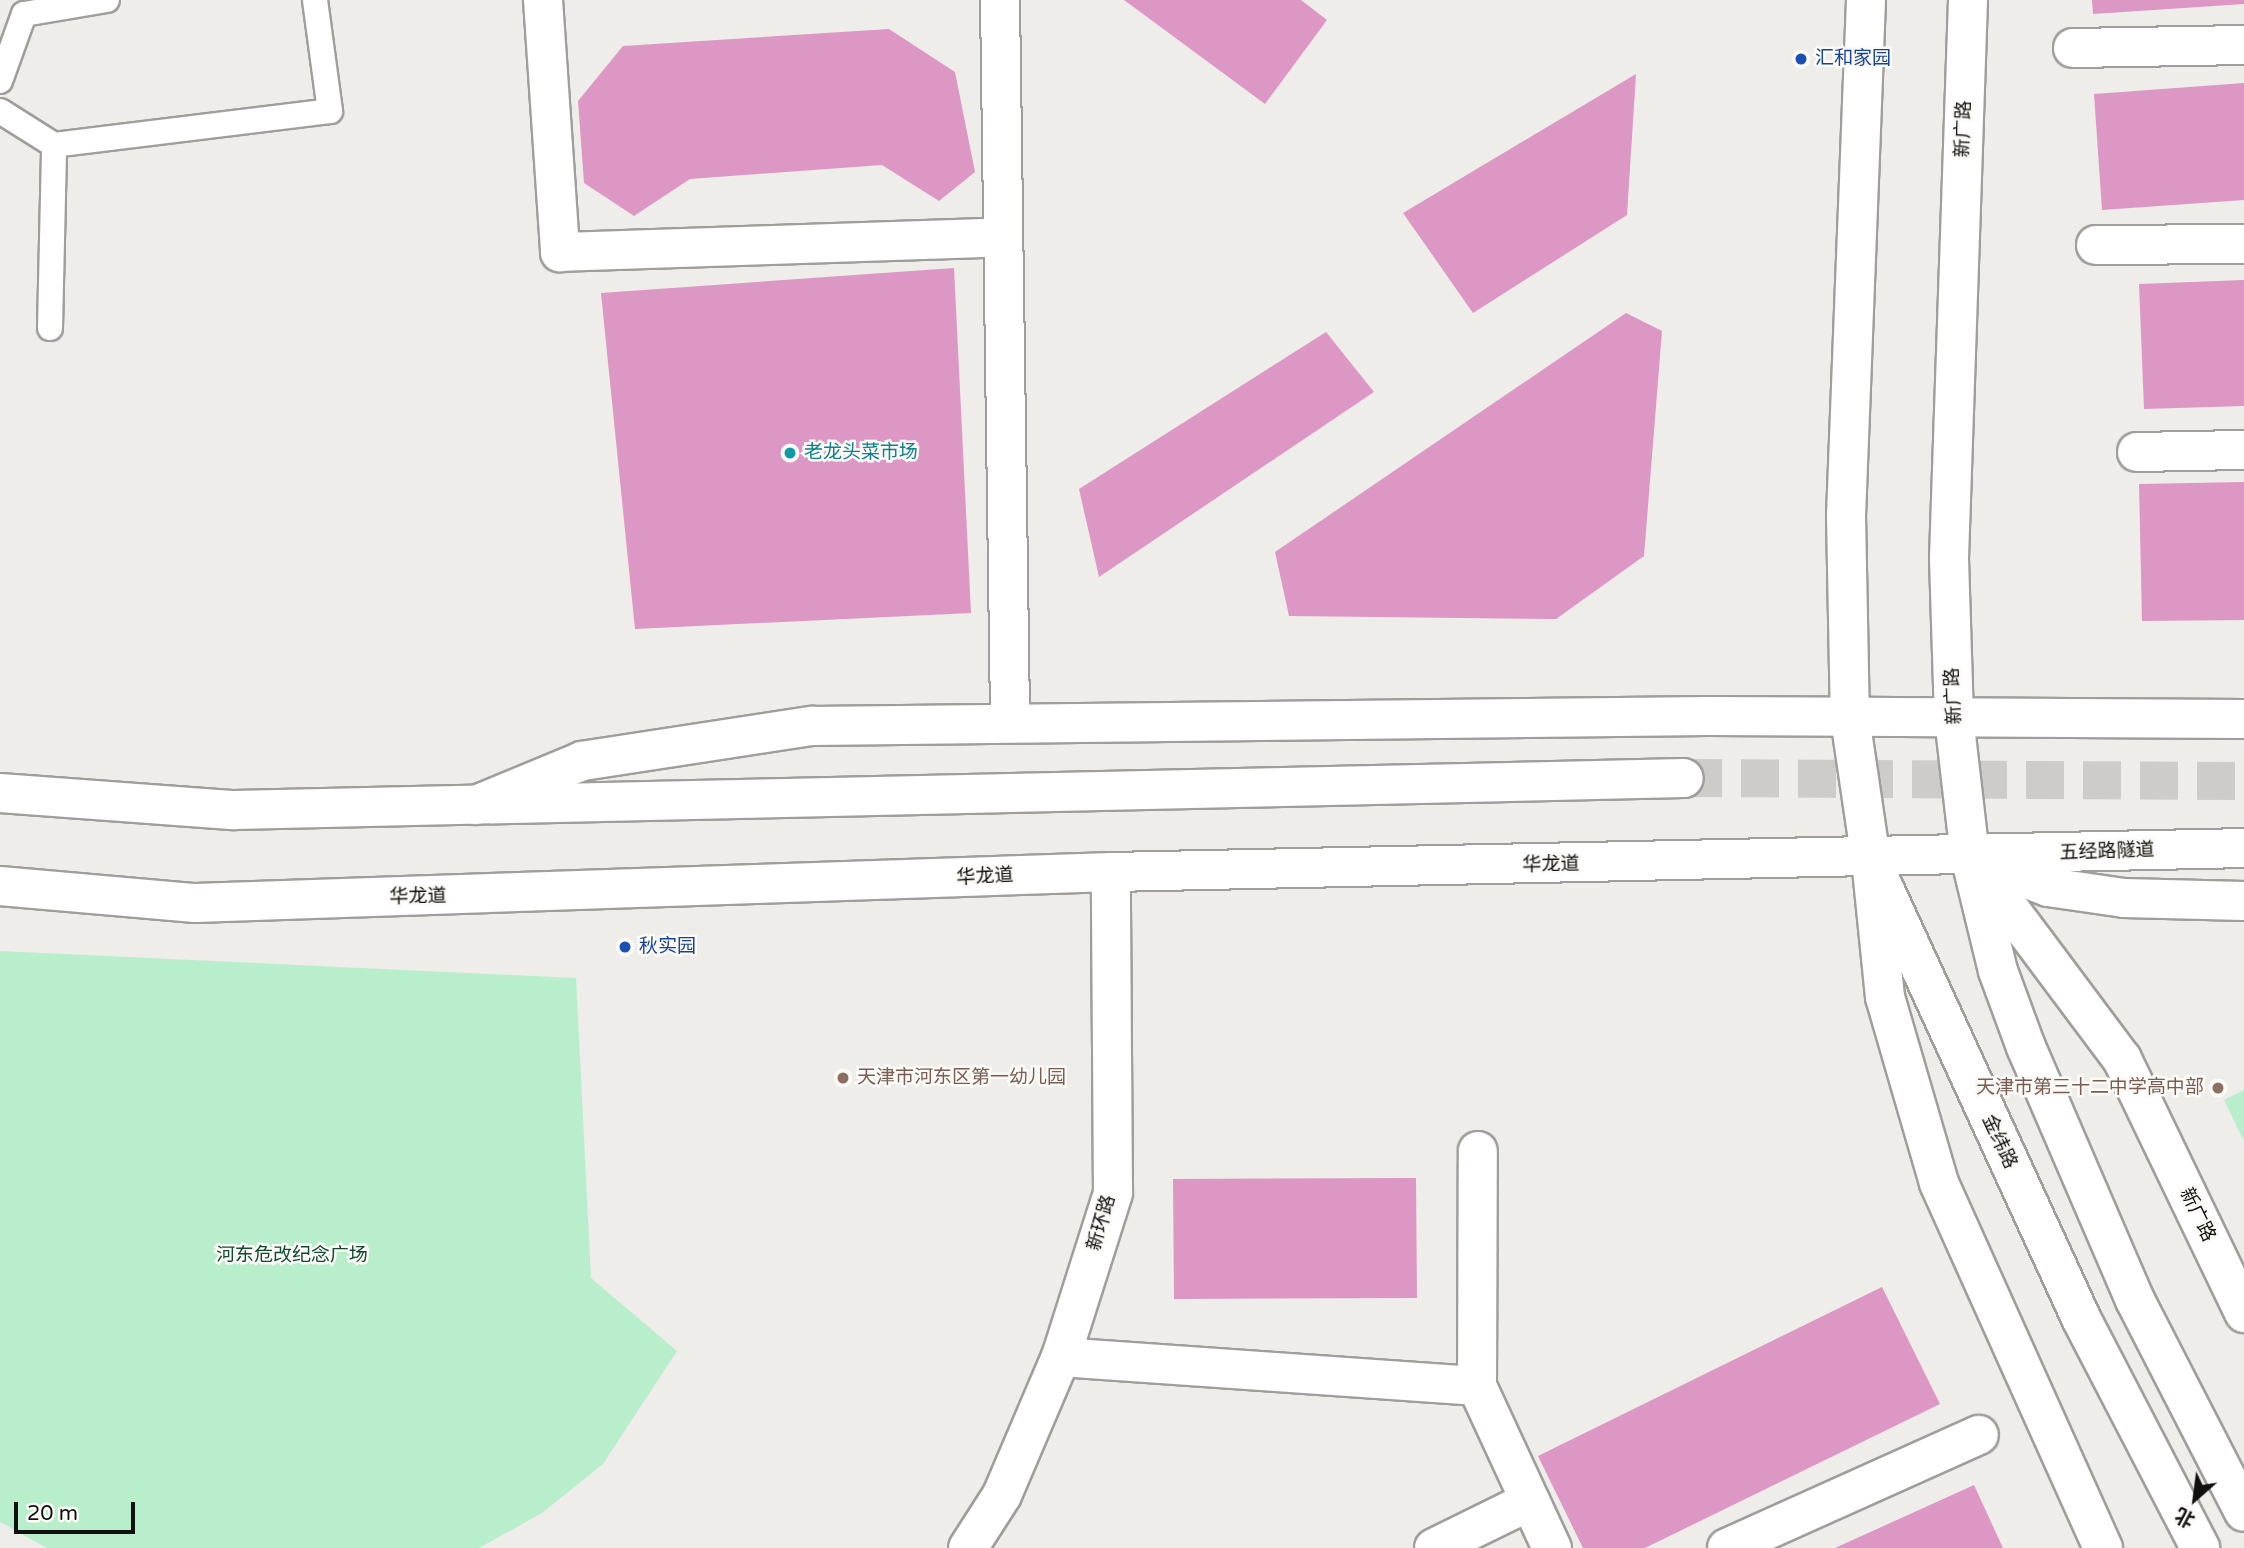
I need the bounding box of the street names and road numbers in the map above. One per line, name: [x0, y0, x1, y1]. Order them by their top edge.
street label: 新广路: [1952, 100, 1976, 158]
street label: 新广路: [1941, 667, 1967, 725]
street label: 五经路隧道: [2059, 839, 2155, 865]
street label: 华龙道: [1522, 853, 1580, 877]
street label: 华龙道: [956, 864, 1014, 890]
street label: 华龙道: [389, 885, 447, 909]
street label: 金纬路: [1977, 1111, 2021, 1173]
street label: 新广路: [2174, 1184, 2220, 1246]
street label: 新环路: [1083, 1192, 1121, 1254]

